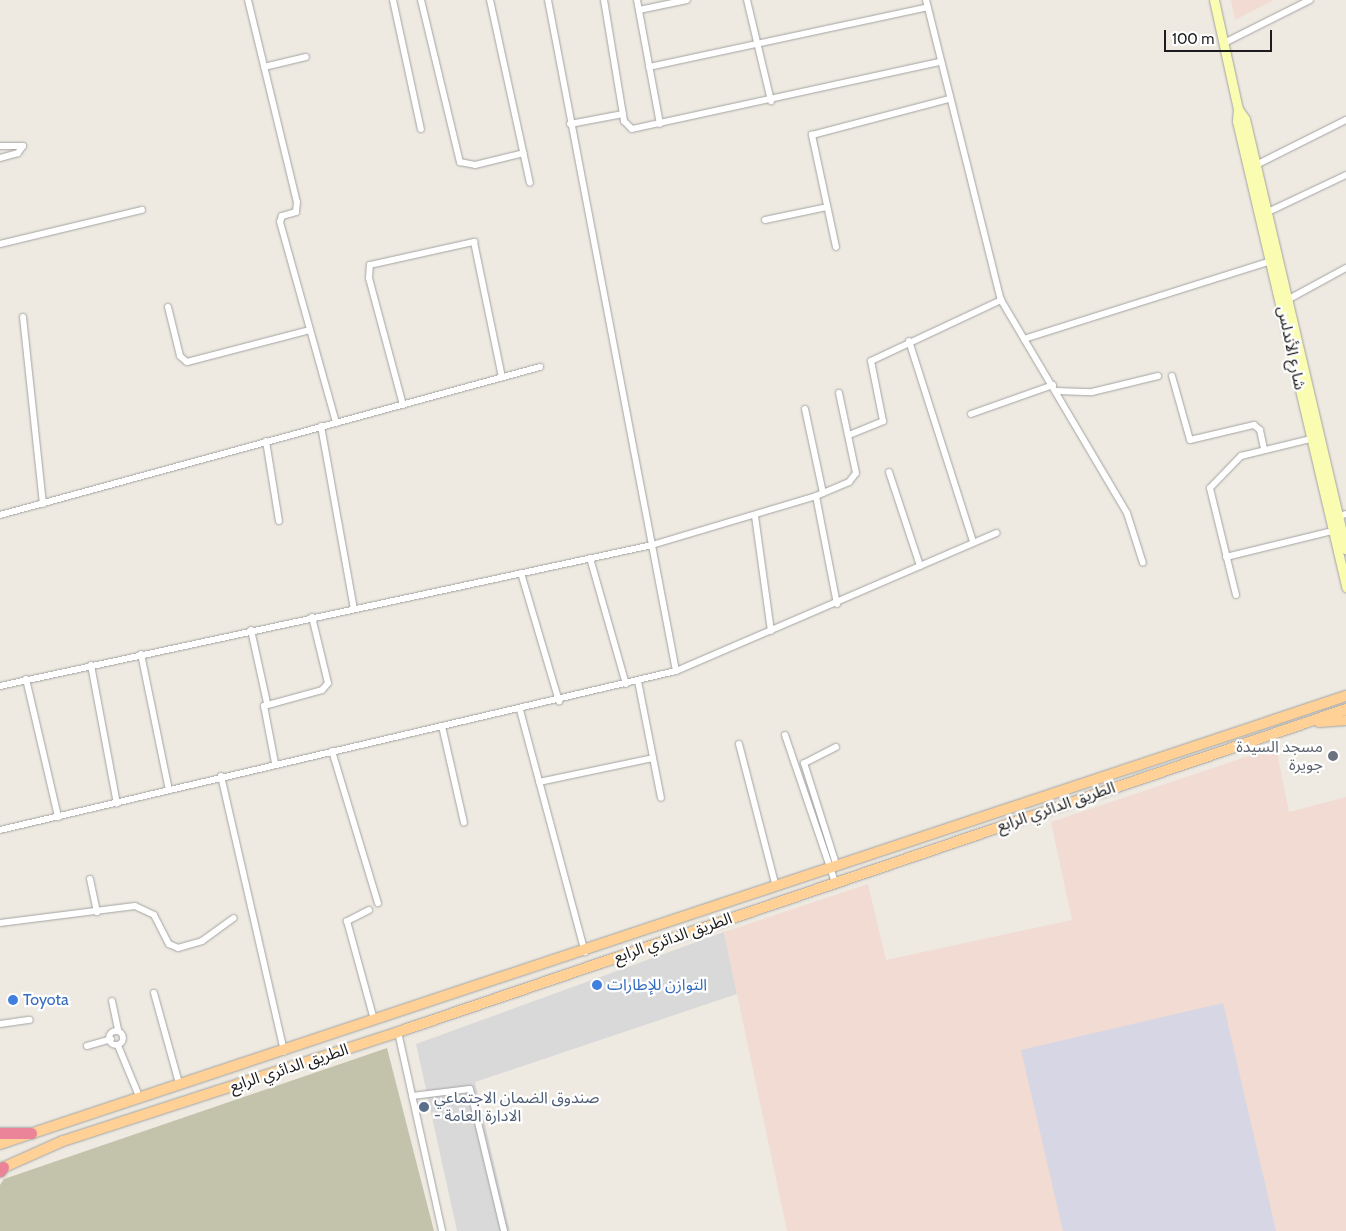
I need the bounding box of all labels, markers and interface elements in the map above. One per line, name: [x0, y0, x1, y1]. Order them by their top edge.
scale bar: [1166, 20, 1274, 52]
text: 100 m: [1172, 30, 1214, 48]
street label: شارع الأندلس: [1273, 304, 1309, 392]
place label: مسجد السيدة جويرة: [1236, 737, 1323, 775]
marker: مسجد السيدة جويرة: [1327, 750, 1339, 762]
street label: الطريق الدائري الرابع: [994, 778, 1118, 836]
street label: الطريق الدائري الرابع: [611, 909, 735, 967]
place label: التوازن للإطارات: [607, 975, 707, 995]
marker: التوازن للإطارات: [591, 979, 603, 991]
place label: Toyota: [23, 990, 69, 1010]
marker: Toyota: [7, 994, 19, 1006]
street label: الطريق الدائري الرابع: [227, 1040, 351, 1096]
place label: صندوق الضمان الاجتماعي - الادارة العامة: [434, 1088, 599, 1126]
marker: صندوق الضمان الاجتماعي - الادارة العامة: [418, 1101, 430, 1113]

